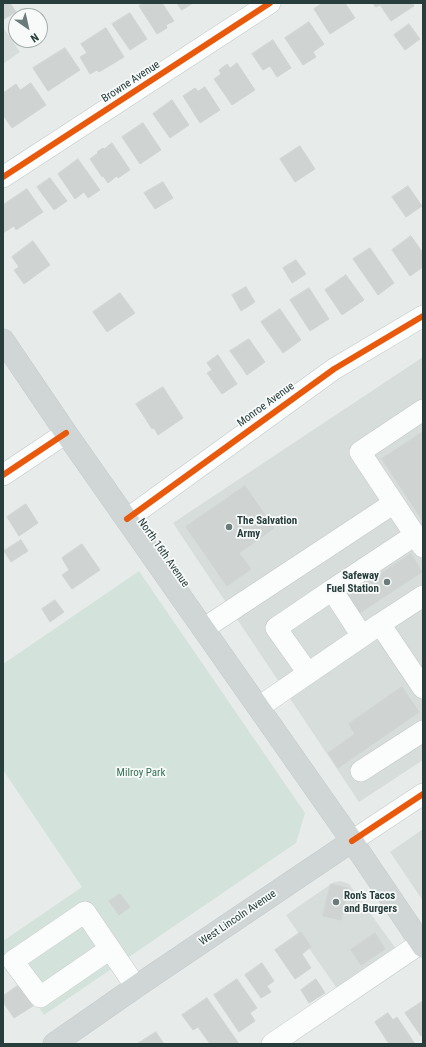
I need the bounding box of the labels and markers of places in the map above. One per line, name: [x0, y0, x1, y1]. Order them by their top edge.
place label: The Salvation Army: [237, 514, 297, 540]
marker: The Salvation Army: [224, 522, 234, 532]
place label: Safeway Fuel Station: [326, 569, 379, 595]
marker: Safeway Fuel Station: [382, 577, 392, 587]
place label: Ron's Tacos and Burgers: [344, 889, 397, 915]
marker: Ron's Tacos and Burgers: [331, 897, 341, 907]

